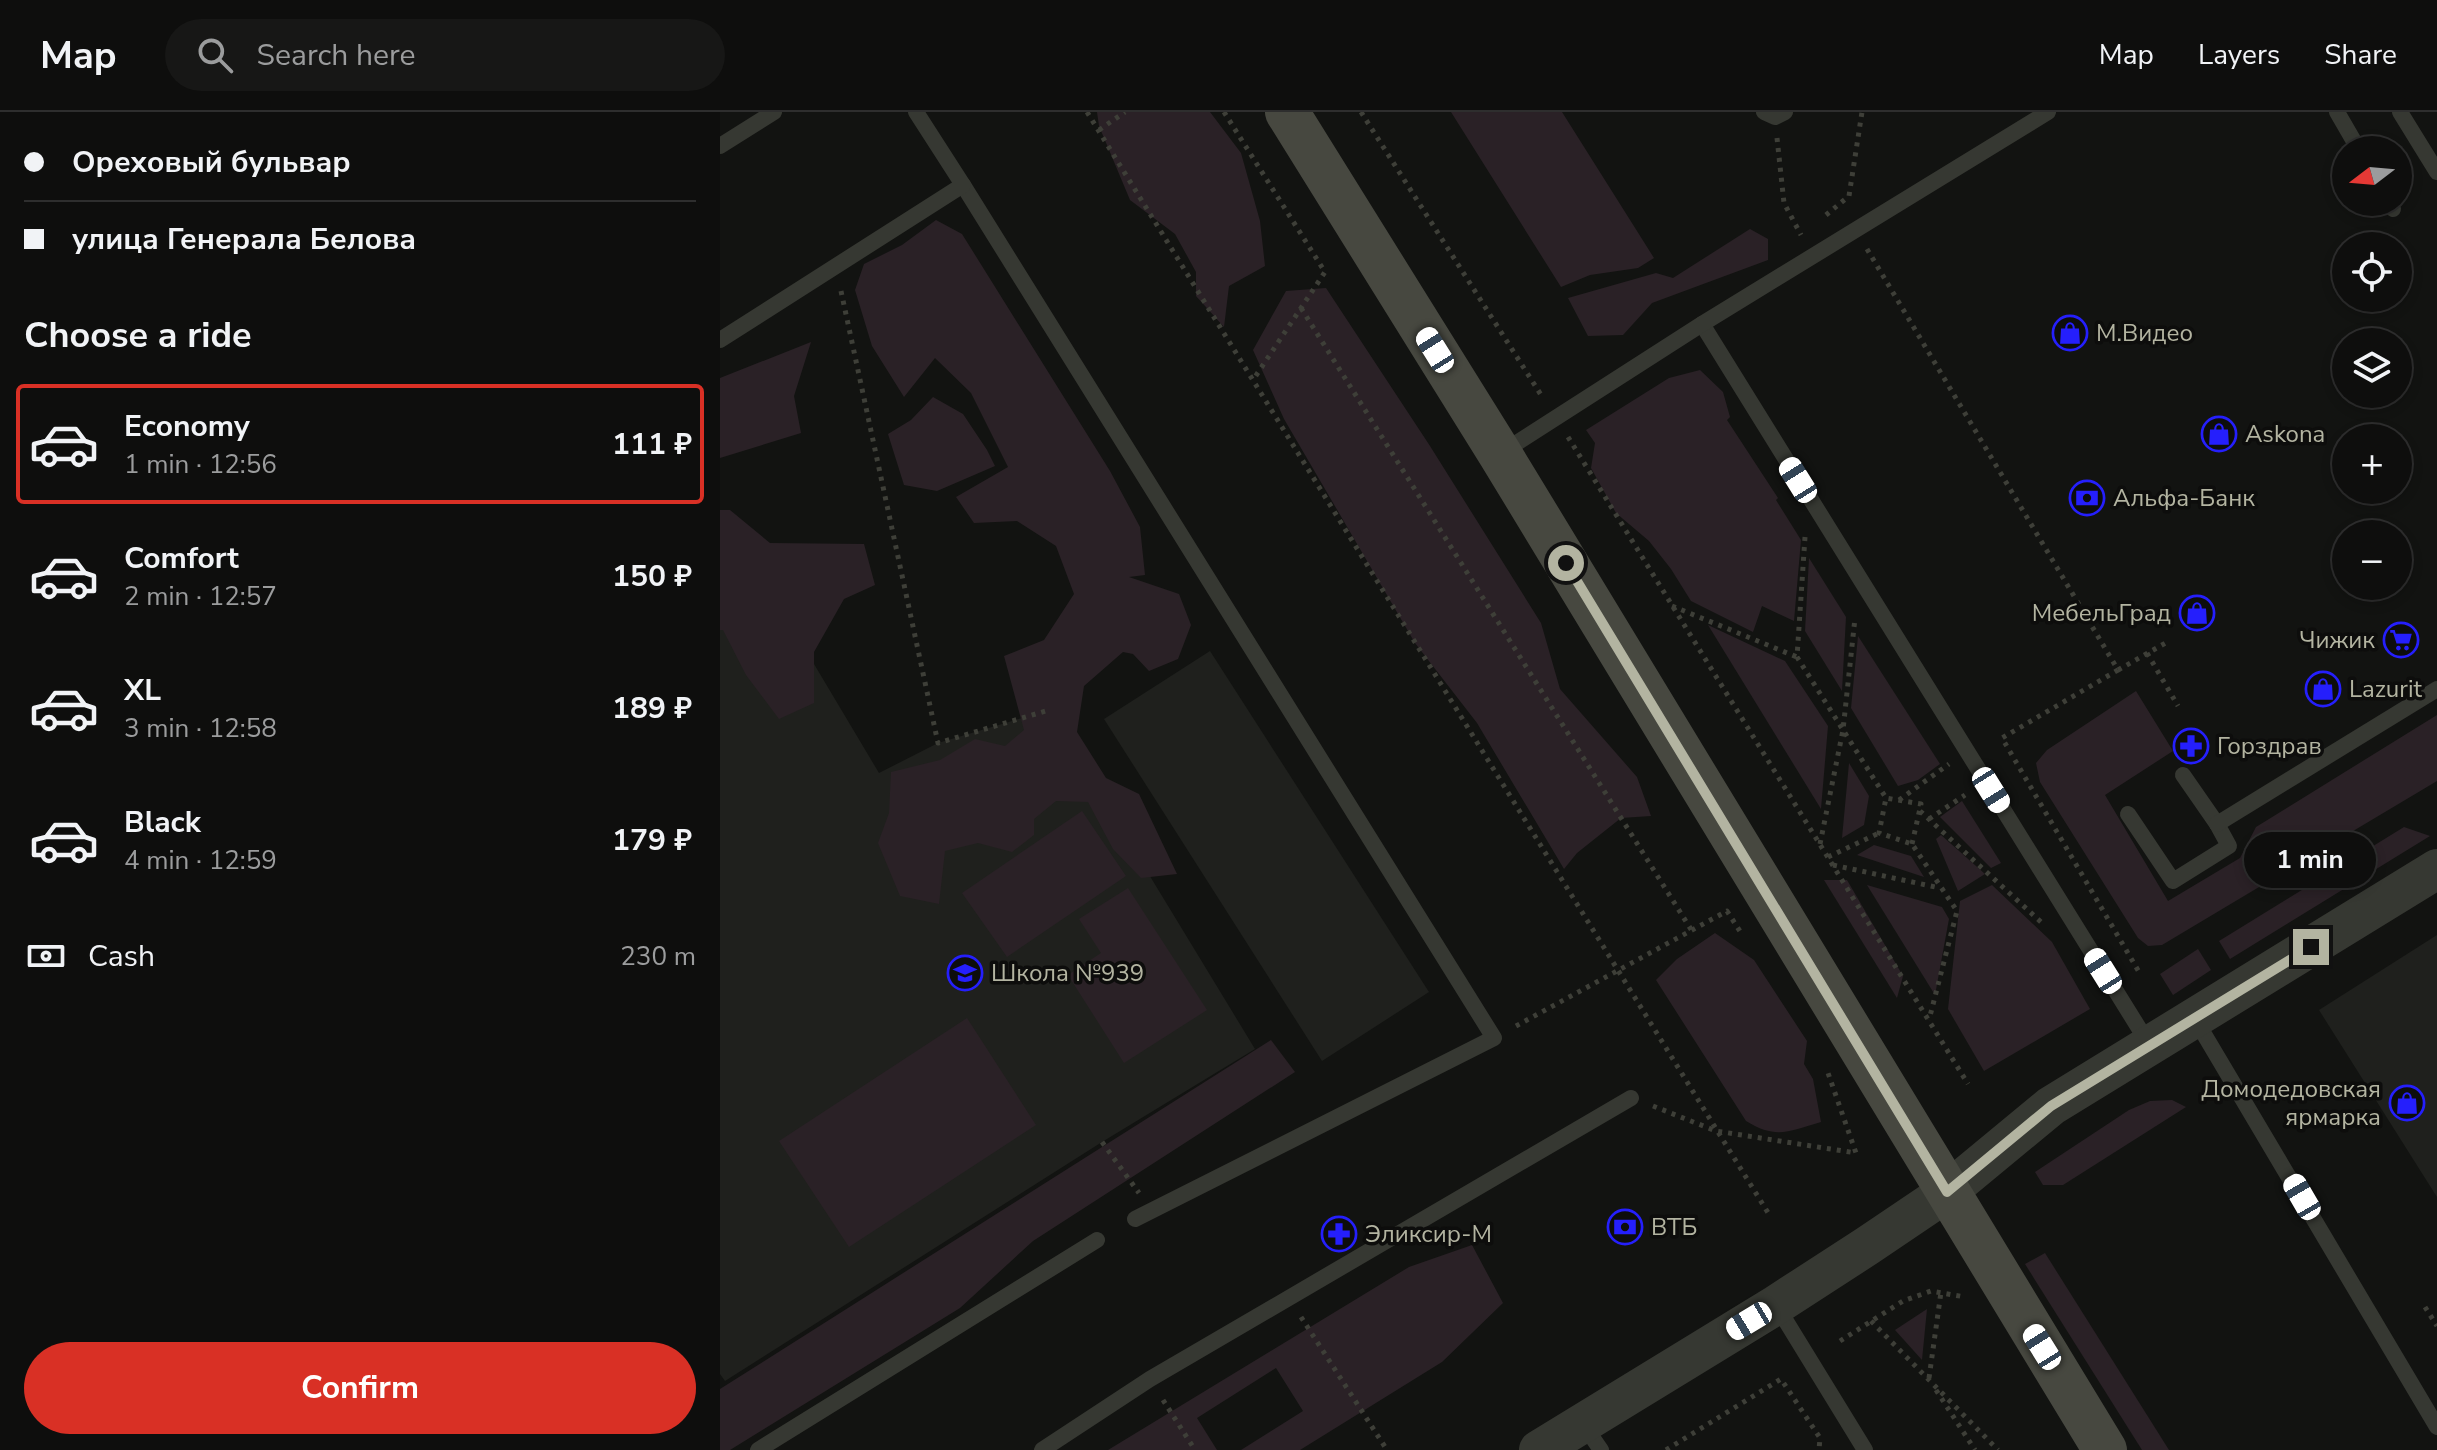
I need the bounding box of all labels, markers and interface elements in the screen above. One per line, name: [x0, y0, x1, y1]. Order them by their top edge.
search box: [165, 19, 725, 91]
text: Map: [40, 30, 117, 81]
icon: search: [193, 33, 237, 77]
text: Search here: [257, 35, 416, 76]
text: Map: [2099, 36, 2154, 74]
text: Layers: [2198, 36, 2280, 74]
text: Share: [2324, 36, 2397, 74]
north arrow: [2332, 136, 2412, 216]
map controls: [2332, 136, 2412, 600]
text: Ореховый бульвар: [72, 142, 351, 183]
text: улица Генерала Белова: [72, 219, 416, 260]
button: locate: [2332, 232, 2412, 312]
text: Choose a ride: [24, 311, 252, 360]
shop icon: М.Видео: [2051, 314, 2089, 352]
place label: М.Видео: [2096, 317, 2193, 349]
car: [1412, 323, 1458, 377]
button: layers: [2332, 328, 2412, 408]
text: Economy: [124, 406, 250, 447]
icon: car: [28, 408, 100, 480]
shop icon: Askona: [2200, 415, 2238, 453]
place label: Askona: [2245, 418, 2325, 450]
text: 111 ₽: [612, 424, 692, 465]
button: +: [2332, 424, 2412, 504]
text: 1 min · 12:56: [124, 447, 277, 482]
car: [1775, 453, 1821, 507]
bank icon: Альфа-Банк: [2068, 479, 2106, 517]
place label: Альфа-Банк: [2113, 482, 2255, 514]
button: −: [2332, 520, 2412, 600]
text: Comfort: [124, 538, 239, 579]
icon: car: [28, 540, 100, 612]
route start: [1548, 545, 1584, 581]
text: 150 ₽: [612, 556, 692, 597]
text: 2 min · 12:57: [124, 579, 277, 614]
shop icon: МебельГрад: [2178, 594, 2216, 632]
place label: МебельГрад: [2032, 597, 2171, 629]
supermarket icon: Чижик: [2382, 621, 2420, 659]
place label: Чижик: [2299, 624, 2375, 656]
text: XL: [124, 670, 161, 711]
shop icon: Lazurit: [2304, 670, 2342, 708]
icon: car: [28, 672, 100, 744]
place label: Lazurit: [2349, 673, 2422, 705]
text: 189 ₽: [612, 688, 692, 729]
text: 3 min · 12:58: [124, 711, 277, 746]
pharmacy icon: Горздрав: [2172, 727, 2210, 765]
place label: Горздрав: [2217, 730, 2322, 762]
car: [1968, 763, 2014, 817]
text: Black: [124, 802, 201, 843]
icon: car: [28, 804, 100, 876]
text: 179 ₽: [612, 820, 692, 861]
callout: 1 min: [2245, 831, 2377, 887]
text: 1 min: [2276, 842, 2344, 877]
text: 4 min · 12:59: [124, 843, 277, 878]
route end: [2293, 929, 2329, 965]
icon: cash: [24, 934, 68, 978]
text: Cash: [88, 936, 155, 977]
text: 230 m: [620, 939, 696, 974]
car: [2080, 944, 2126, 998]
school or university icon: Школа №939: [946, 954, 984, 992]
place label: Школа №939: [991, 957, 1144, 989]
place label: Домодедовская ярмарка: [2201, 1073, 2381, 1133]
shop icon: Домодедовская ярмарка: [2388, 1084, 2426, 1122]
car: [2280, 1170, 2324, 1224]
bank icon: ВТБ: [1606, 1208, 1644, 1246]
place label: ВТБ: [1651, 1211, 1697, 1243]
pharmacy icon: Эликсир-М: [1320, 1215, 1358, 1253]
place label: Эликсир-М: [1365, 1218, 1492, 1250]
car: [1722, 1298, 1776, 1344]
car: [2019, 1320, 2065, 1374]
button: Confirm: [24, 1342, 696, 1434]

